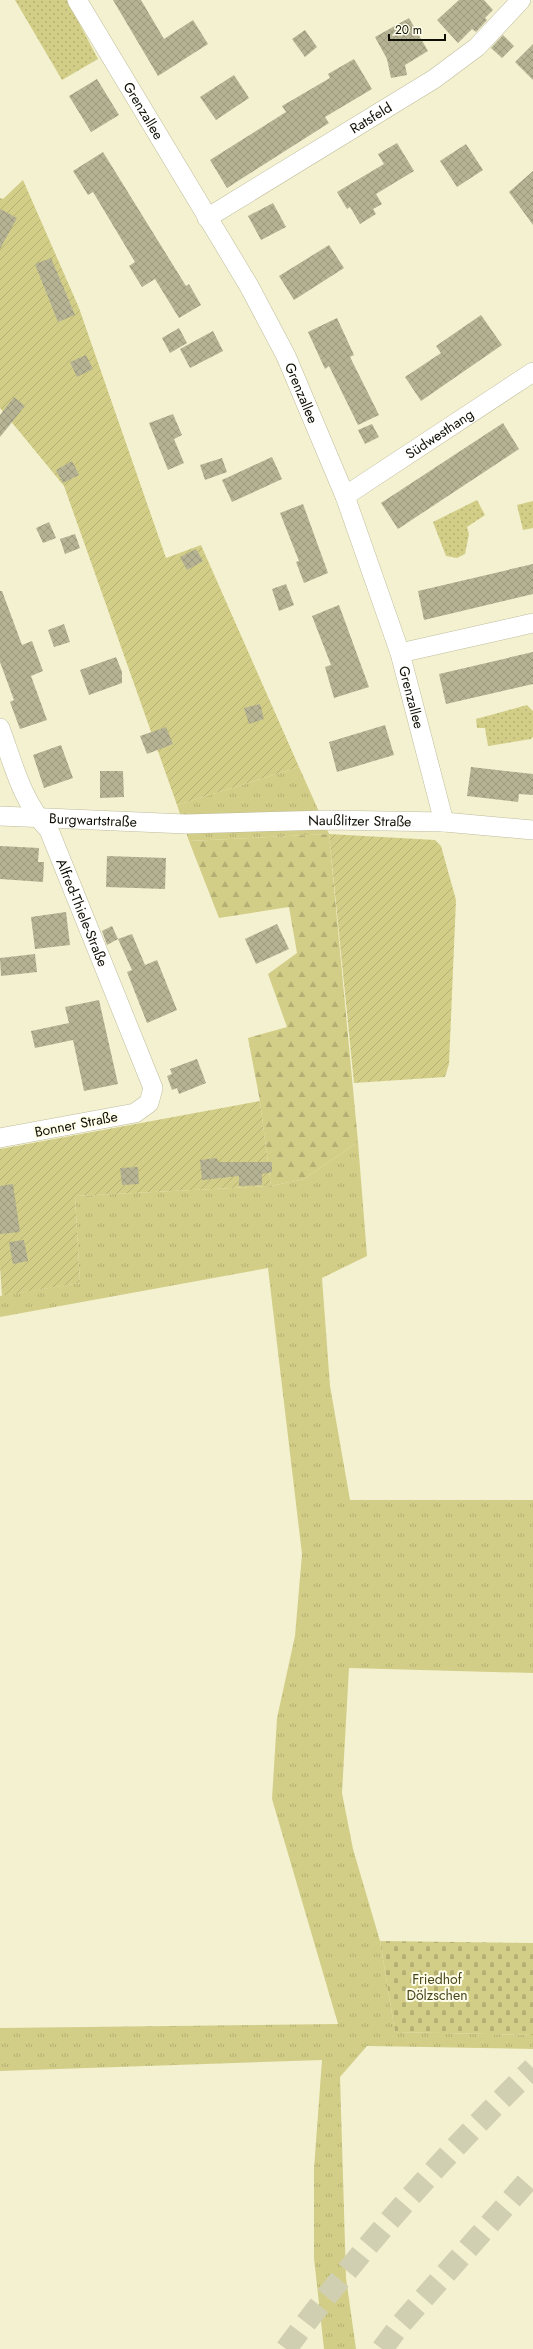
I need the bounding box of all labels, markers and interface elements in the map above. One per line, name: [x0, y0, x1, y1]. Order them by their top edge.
scale bar: [389, 16, 445, 42]
text: 20 m: [395, 21, 422, 39]
street label: Grenzallee: [118, 78, 169, 143]
street label: Ratsfeld: [346, 97, 396, 138]
street label: Grenzallee: [280, 360, 323, 426]
street label: Südwesthang: [401, 404, 477, 464]
street label: Grenzallee: [394, 664, 429, 731]
street label: Burgwartstraße: [49, 808, 137, 832]
street label: Naußlitzer Straße: [308, 810, 412, 831]
street label: Alfred-Thiele-Straße: [51, 855, 113, 970]
street label: Bonner Straße: [33, 1106, 119, 1142]
park label: Friedhof Dölzschen: [406, 1969, 468, 2005]

